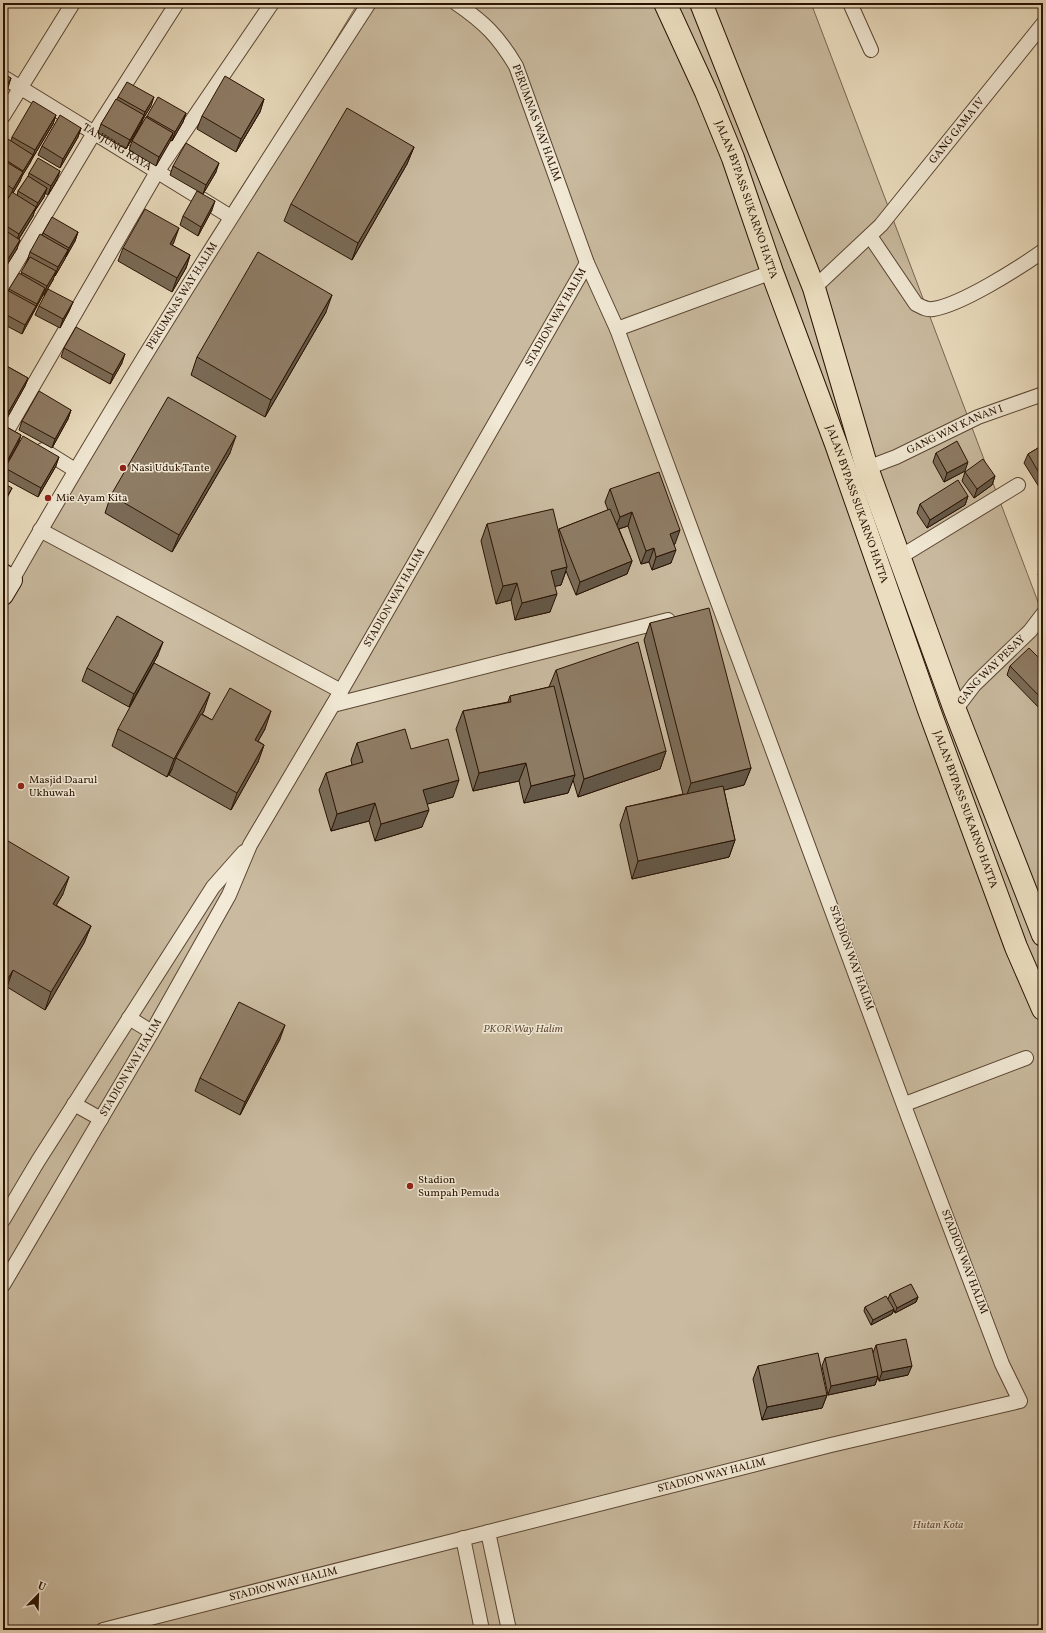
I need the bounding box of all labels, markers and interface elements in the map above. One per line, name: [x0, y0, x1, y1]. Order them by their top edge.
street label: PERUMNAS WAY HALIM: [508, 62, 564, 184]
street label: GANG GAMA IV: [926, 94, 988, 167]
street label: JALAN BYPASS SUKARNO HATTA: [711, 118, 781, 281]
street label: TANJUNG RAYA: [79, 120, 155, 174]
street label: PERUMNAS WAY HALIM: [143, 239, 221, 353]
street label: STADION WAY HALIM: [522, 265, 590, 369]
street label: GANG WAY KANAN I: [904, 401, 1005, 458]
street label: JALAN BYPASS SUKARNO HATTA: [822, 423, 892, 586]
place label: Nasi Uduk Tante: [131, 461, 209, 476]
marker: Nasi Uduk Tante: [118, 463, 128, 473]
place label: Mie Ayam Kita: [56, 491, 128, 506]
marker: Mie Ayam Kita: [43, 493, 53, 503]
street label: STADION WAY HALIM: [360, 546, 429, 650]
street label: GANG WAY PESAY: [954, 632, 1029, 708]
street label: JALAN BYPASS SUKARNO HATTA: [930, 728, 1001, 891]
place label: Masjid Daarul Ukhuwah: [29, 773, 97, 801]
marker: Masjid Daarul Ukhuwah: [16, 781, 26, 791]
street label: STADION WAY HALIM: [825, 903, 877, 1013]
street label: STADION WAY HALIM: [96, 1016, 165, 1120]
park label: PKOR Way Halim: [483, 1022, 563, 1037]
place label: Stadion Sumpah Pemuda: [418, 1173, 500, 1201]
marker: Stadion Sumpah Pemuda: [405, 1181, 415, 1191]
street label: STADION WAY HALIM: [937, 1208, 991, 1316]
street label: STADION WAY HALIM: [656, 1454, 767, 1496]
park label: Hutan Kota: [913, 1518, 963, 1533]
street label: STADION WAY HALIM: [228, 1563, 339, 1605]
north arrow: [18, 1575, 58, 1615]
text: U: [35, 1579, 48, 1596]

